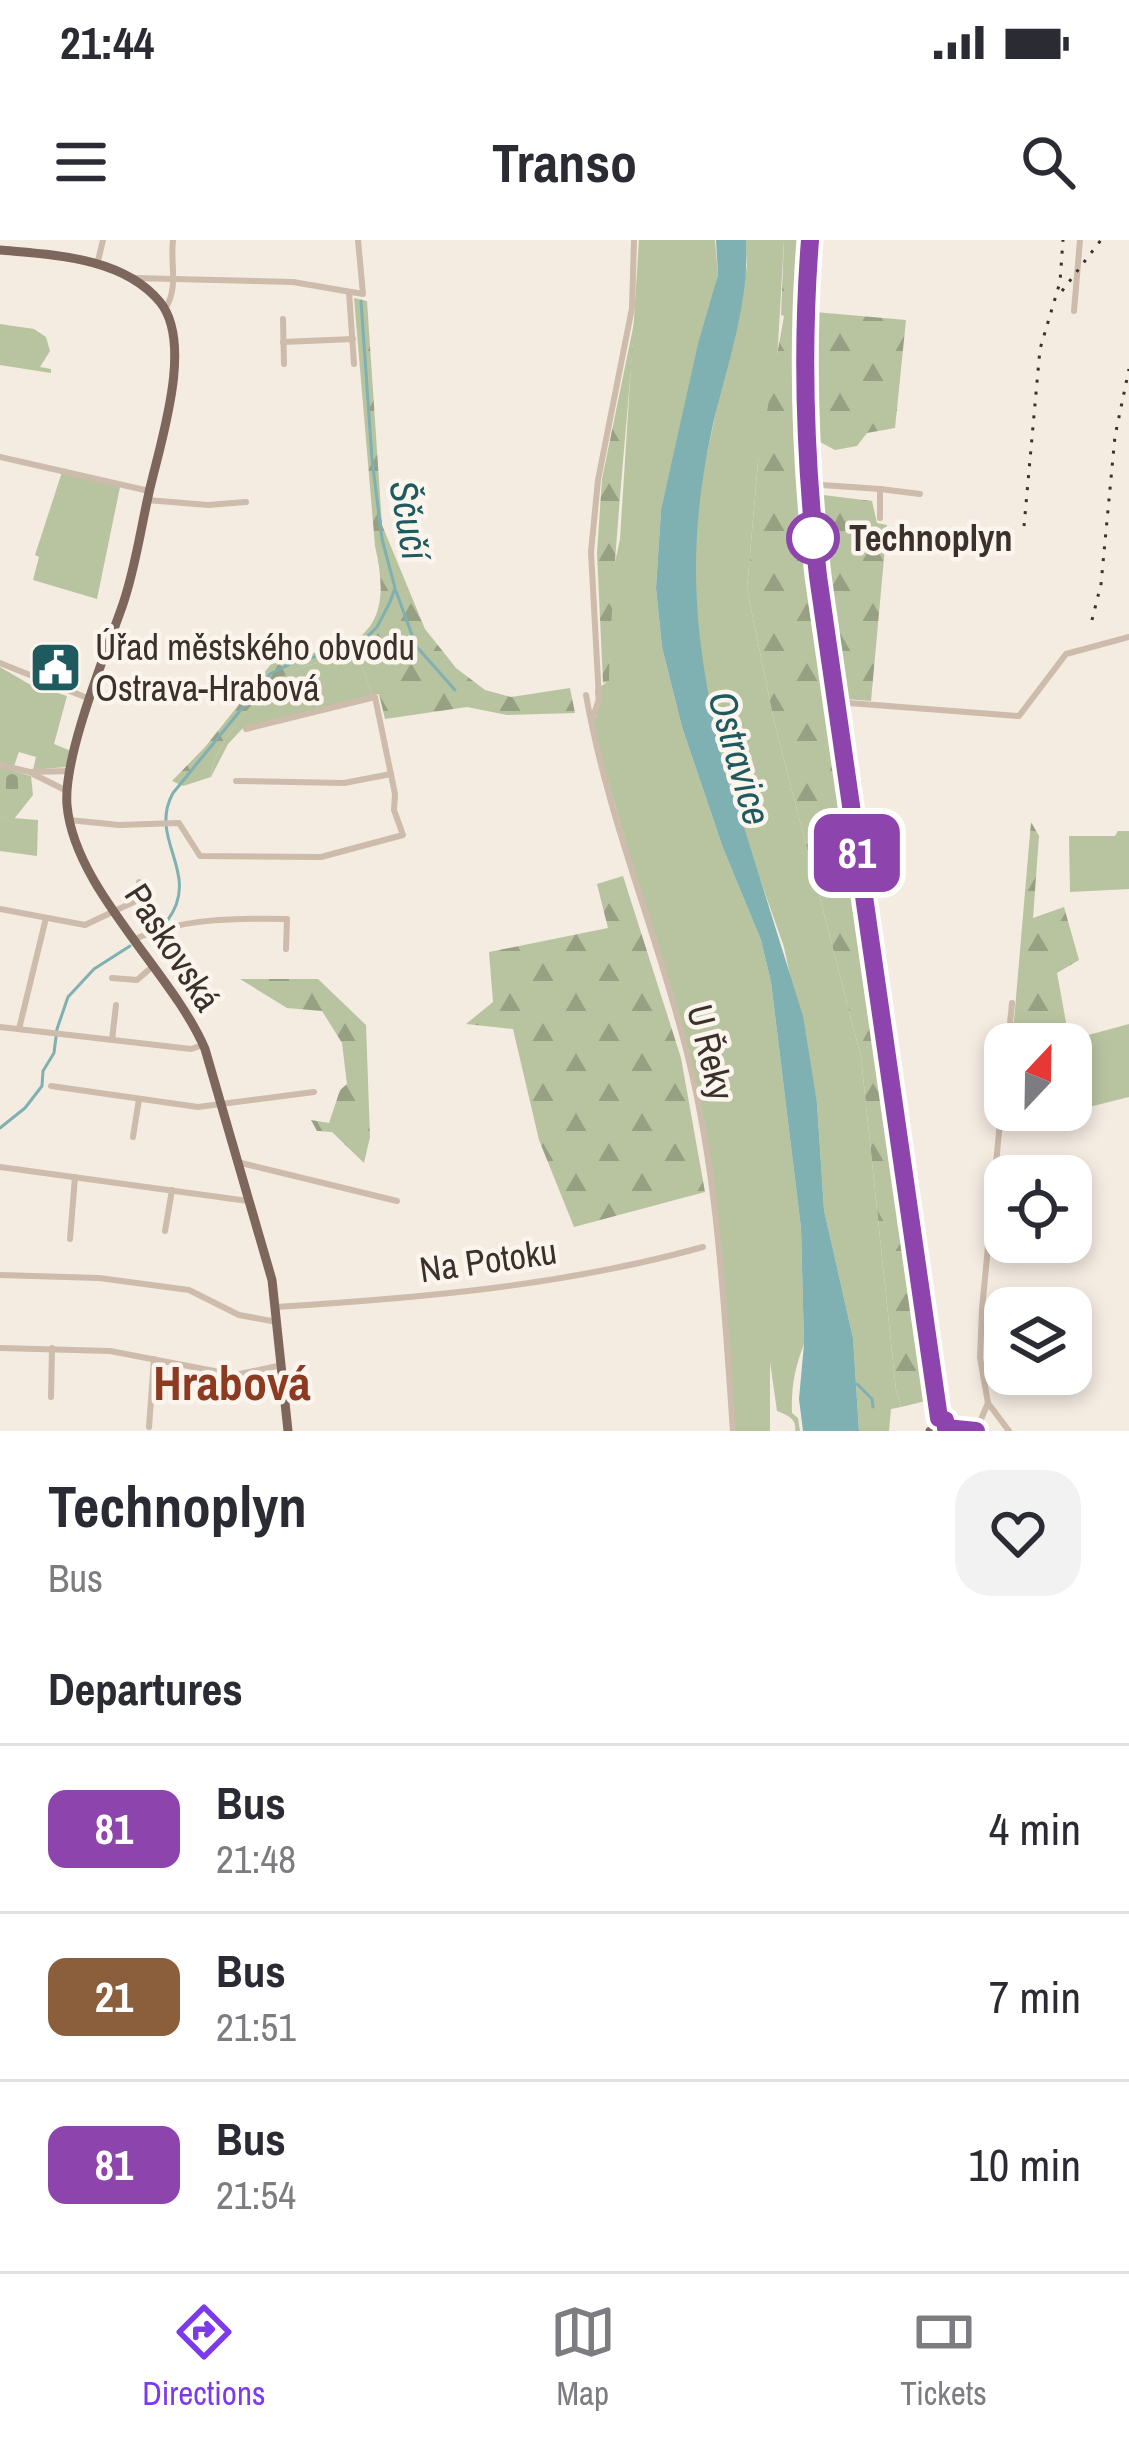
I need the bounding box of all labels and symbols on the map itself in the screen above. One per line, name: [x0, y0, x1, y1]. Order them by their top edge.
water label: Ščučí: [377, 476, 443, 567]
marker: Technoplyn: [788, 513, 838, 563]
place label: Technoplyn: [849, 514, 1013, 562]
place label: Úřad městského obvodu Ostrava-Hrabová: [95, 623, 415, 712]
public building icon: Úřad městského obvodu Ostrava-Hrabová: [28, 640, 84, 696]
water label: Ostravice: [696, 685, 784, 831]
line badge: 81: [803, 814, 911, 892]
street label: Paskovská: [114, 874, 232, 1020]
street label: U Řeky: [676, 999, 746, 1105]
north arrow: [984, 1023, 1092, 1131]
street label: Na Potoku: [416, 1227, 560, 1293]
district label: Hrabová: [153, 1350, 311, 1415]

